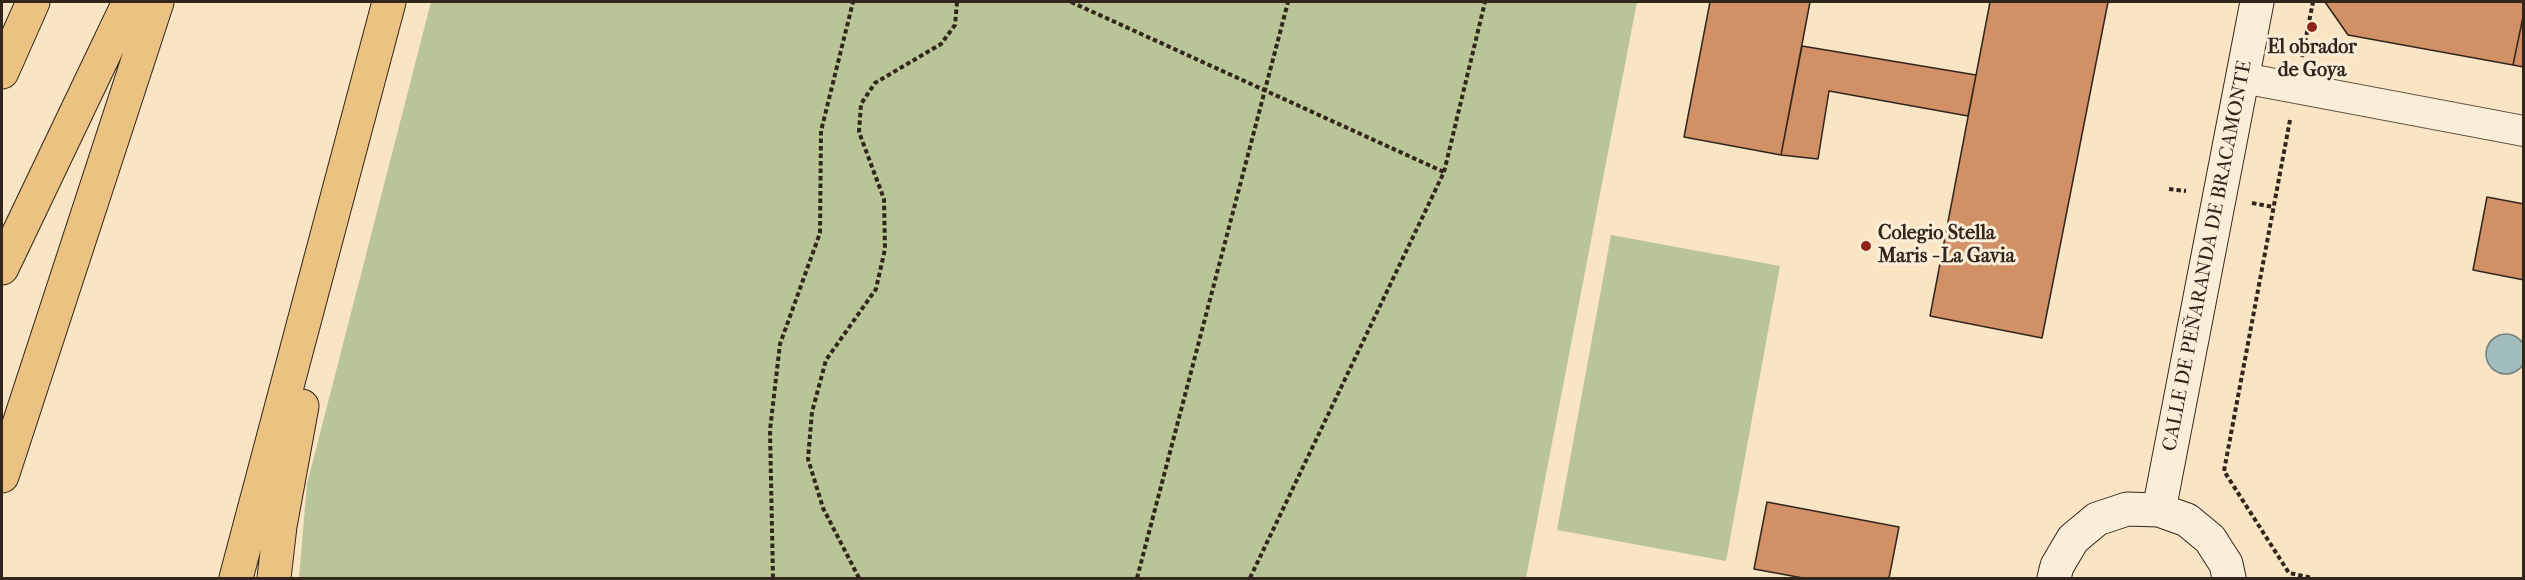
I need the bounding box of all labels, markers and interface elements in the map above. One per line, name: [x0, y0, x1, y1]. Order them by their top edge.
marker: El obrador de Goya: [2305, 20, 2319, 34]
place label: El obrador de Goya: [2267, 36, 2357, 83]
street label: CALLE DE PEÑARANDA DE BRACAMONTE: [2158, 59, 2258, 453]
place label: Colegio Stella Maris - La Gavia: [1878, 222, 2015, 269]
marker: Colegio Stella Maris - La Gavia: [1859, 239, 1873, 253]

